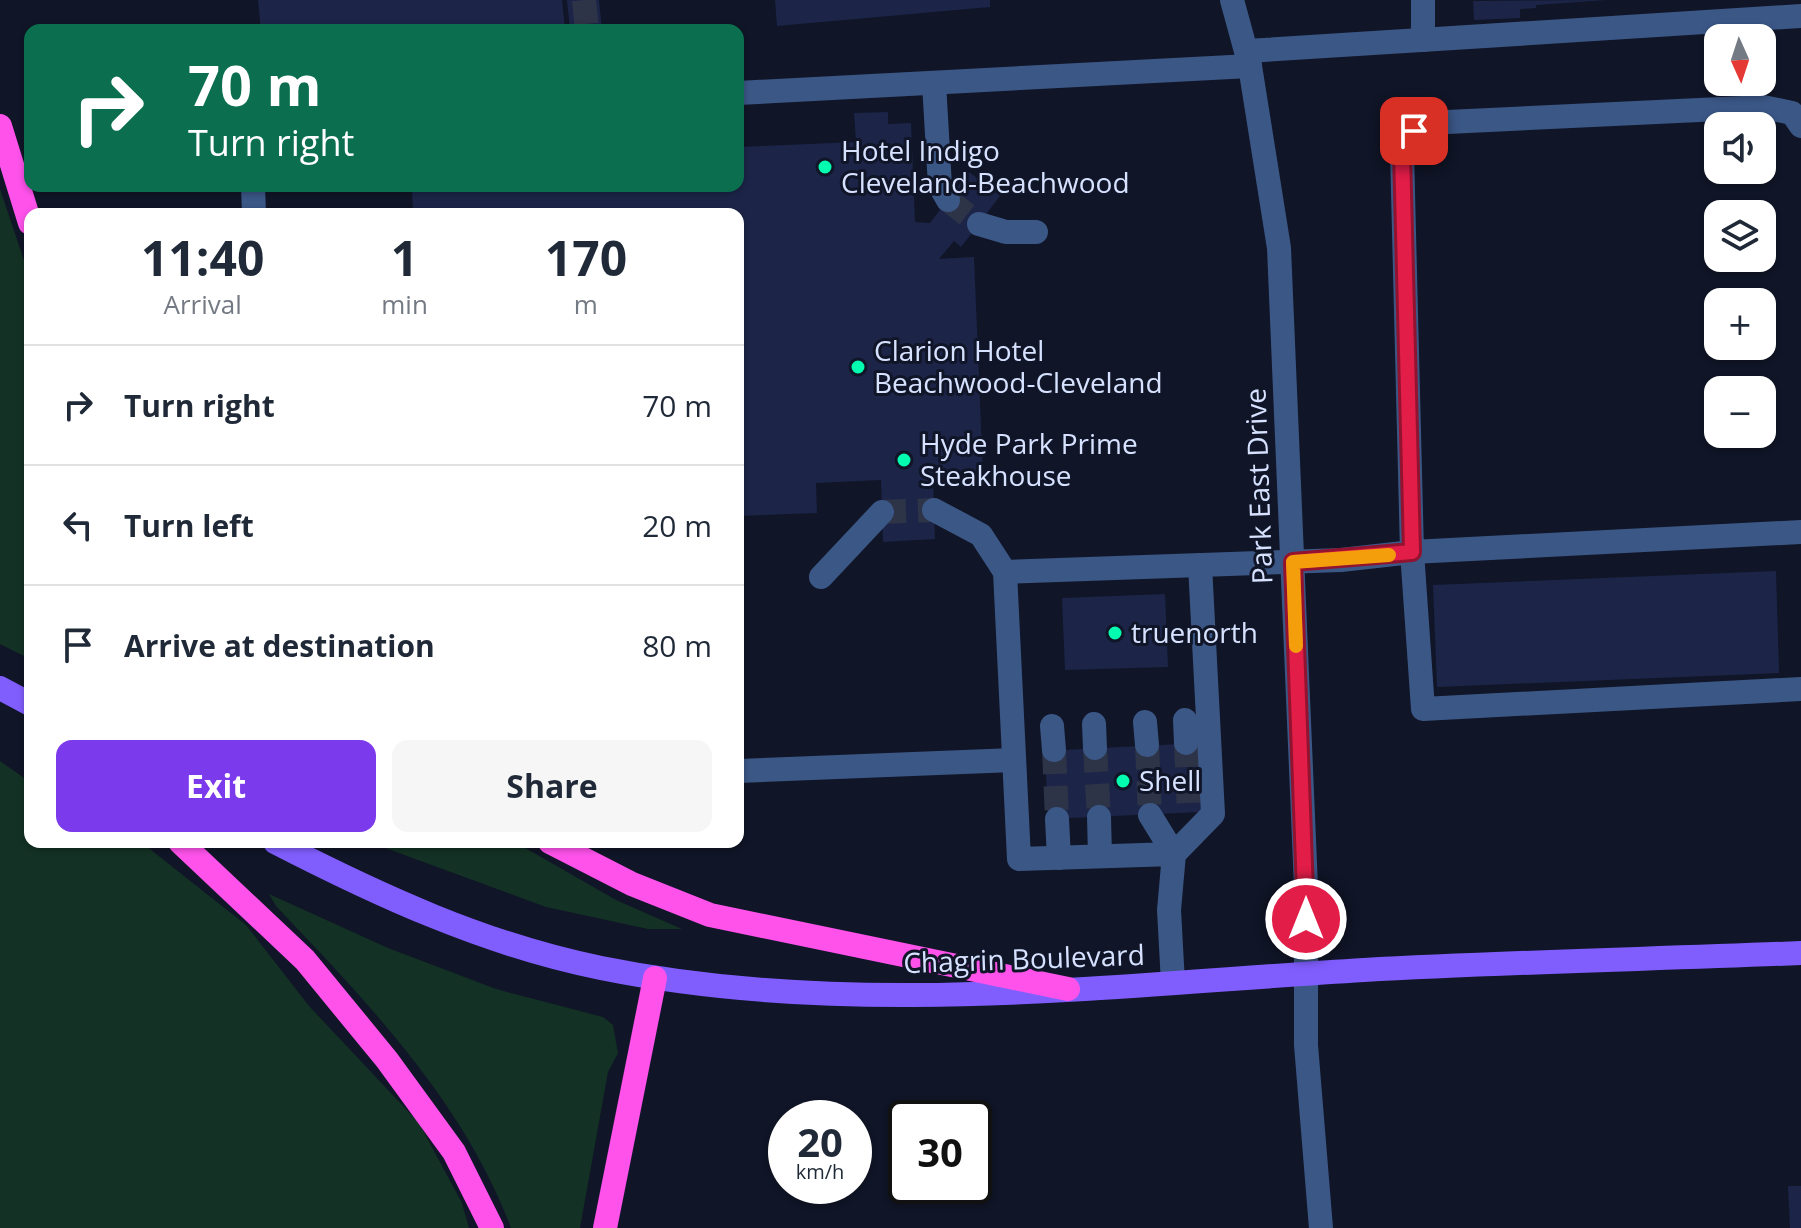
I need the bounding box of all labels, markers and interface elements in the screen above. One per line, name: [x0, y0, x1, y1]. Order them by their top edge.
north arrow: [1704, 24, 1776, 96]
map controls: [1704, 24, 1776, 448]
text: 70 m: [188, 46, 322, 122]
icon: right: [56, 56, 160, 160]
pin: [1380, 97, 1448, 165]
icon: arrive: [1392, 109, 1436, 153]
button: sound: [1704, 112, 1776, 184]
text: Turn right: [188, 118, 354, 167]
place label: Hotel Indigo Cleveland-Beachwood: [841, 131, 1130, 201]
marker: Hotel Indigo Cleveland-Beachwood: [816, 158, 834, 176]
button: layers: [1704, 200, 1776, 272]
text: 11:40: [141, 225, 264, 290]
text: 1: [391, 225, 418, 290]
text: 170: [545, 225, 627, 290]
text: Arrival: [163, 286, 242, 322]
text: min: [381, 286, 428, 322]
text: m: [574, 286, 598, 322]
button: +: [1704, 288, 1776, 360]
place label: Clarion Hotel Beachwood-Cleveland: [874, 331, 1163, 401]
marker: Clarion Hotel Beachwood-Cleveland: [849, 358, 867, 376]
button: −: [1704, 376, 1776, 448]
icon: right: [56, 383, 100, 427]
text: Turn right: [124, 385, 275, 426]
text: 70 m: [642, 385, 712, 426]
street label: Park East Drive: [1236, 387, 1280, 585]
place label: Hyde Park Prime Steakhouse: [920, 424, 1138, 494]
marker: Hyde Park Prime Steakhouse: [895, 451, 913, 469]
icon: left: [56, 503, 100, 547]
text: Turn left: [124, 505, 254, 546]
text: 20 m: [642, 505, 712, 546]
place label: truenorth: [1131, 613, 1258, 651]
icon: arrive: [56, 623, 100, 667]
marker: truenorth: [1106, 624, 1124, 642]
text: Arrive at destination: [124, 625, 435, 666]
text: 80 m: [642, 625, 712, 666]
button: Exit: [56, 740, 376, 832]
button: Share: [392, 740, 712, 832]
place label: Shell: [1139, 761, 1201, 799]
marker: Shell: [1114, 772, 1132, 790]
position arrow: [1264, 877, 1348, 961]
street label: Chagrin Boulevard: [903, 935, 1145, 981]
speed limit sign: 30: [888, 1100, 992, 1204]
text: 20: [797, 1114, 843, 1169]
text: km/h: [796, 1158, 844, 1185]

